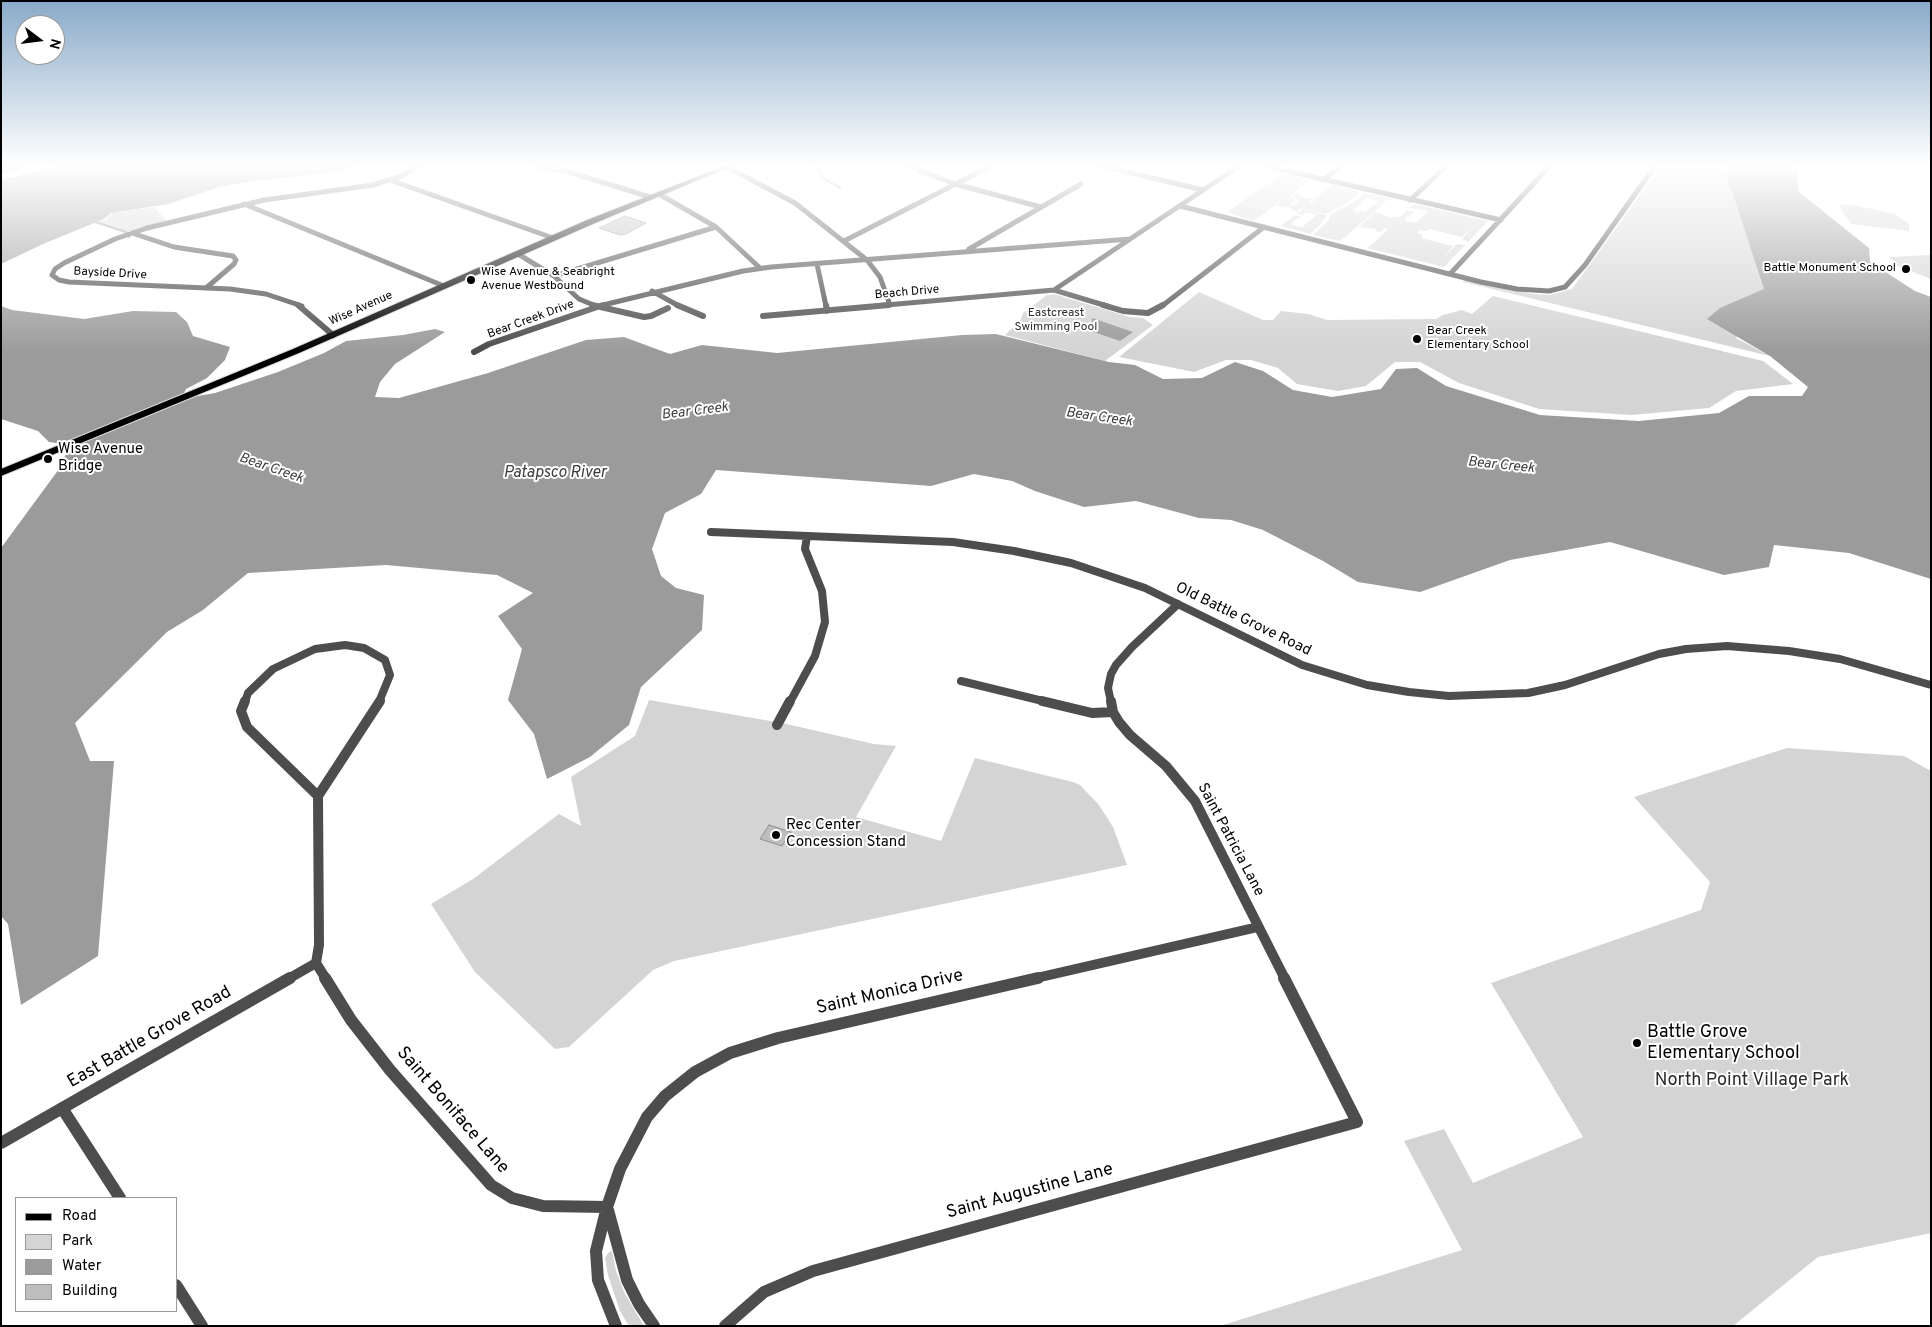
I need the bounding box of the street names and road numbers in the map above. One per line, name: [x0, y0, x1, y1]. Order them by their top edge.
street label: Bayside Drive: [73, 265, 147, 283]
street label: Beach Drive: [874, 283, 940, 303]
street label: Wise Avenue: [327, 289, 395, 329]
street label: Bear Creek Drive: [486, 298, 576, 342]
street label: Old Battle Grove Road: [1172, 579, 1314, 661]
street label: Saint Patricia Lane: [1193, 780, 1267, 900]
street label: Saint Monica Drive: [814, 966, 966, 1020]
street label: East Battle Grove Road: [64, 982, 236, 1094]
street label: Saint Boniface Lane: [391, 1043, 513, 1179]
street label: Saint Augustine Lane: [944, 1159, 1116, 1225]

